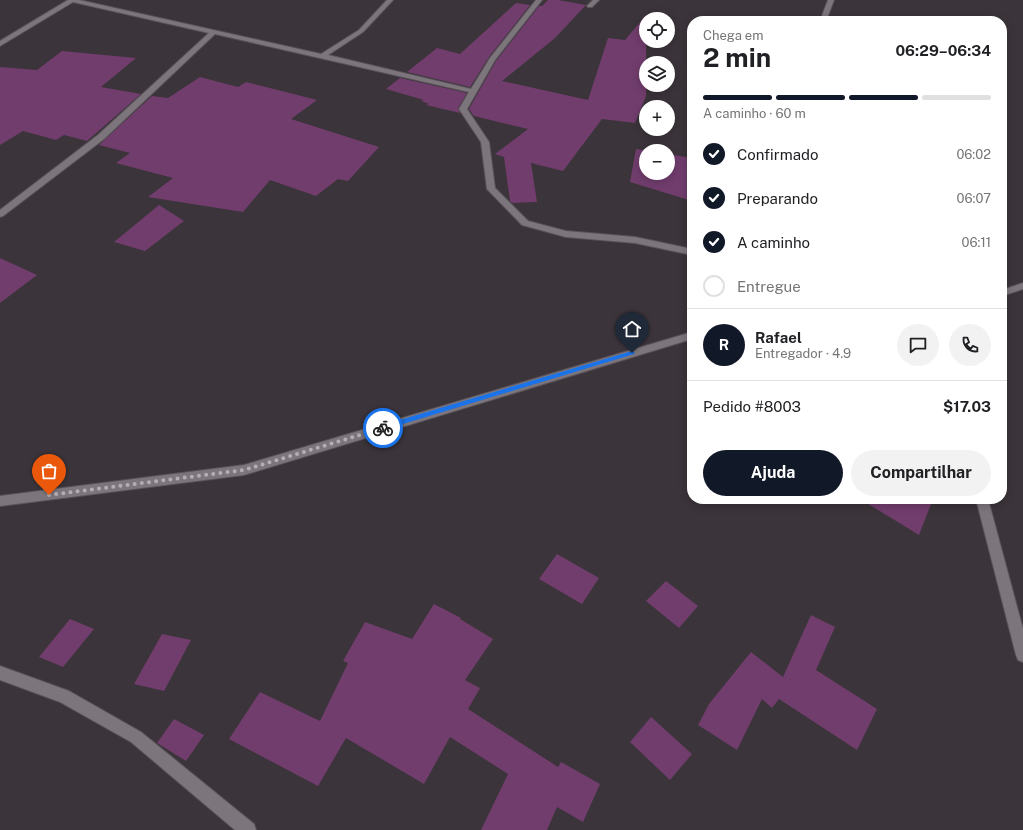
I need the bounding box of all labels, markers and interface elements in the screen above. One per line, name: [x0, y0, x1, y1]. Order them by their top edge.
map controls: [639, 12, 675, 180]
button: locate: [639, 12, 675, 48]
text: Chega em: [703, 28, 763, 43]
text: 2 min: [703, 42, 771, 73]
text: 06:29–06:34: [895, 42, 991, 59]
button: layers: [639, 56, 675, 92]
button: +: [639, 100, 675, 136]
text: A caminho · 60 m: [703, 106, 806, 121]
icon: check: [703, 143, 725, 165]
button: −: [639, 144, 675, 180]
text: Confirmado: [737, 146, 818, 163]
text: 06:02: [956, 147, 991, 162]
icon: check: [703, 187, 725, 209]
text: Preparando: [737, 190, 818, 207]
text: 06:07: [957, 191, 991, 206]
icon: check: [703, 231, 725, 253]
text: A caminho: [737, 234, 810, 251]
text: 06:11: [962, 235, 991, 250]
text: Entregue: [737, 278, 801, 295]
pin: [615, 312, 649, 353]
icon: home: [621, 318, 643, 340]
button: chat: [897, 324, 939, 366]
button: phone: [949, 324, 991, 366]
text: Rafael: [755, 329, 802, 346]
text: R: [719, 336, 729, 353]
text: Entregador · 4.9: [755, 346, 851, 361]
text: Pedido #8003: [703, 398, 801, 415]
text: $17.03: [943, 398, 991, 415]
courier: [363, 408, 403, 448]
icon: bike: [372, 417, 394, 439]
button: Ajuda: [703, 450, 843, 496]
button: Compartilhar: [851, 450, 991, 496]
pin: [32, 454, 66, 495]
icon: bag: [38, 460, 60, 482]

